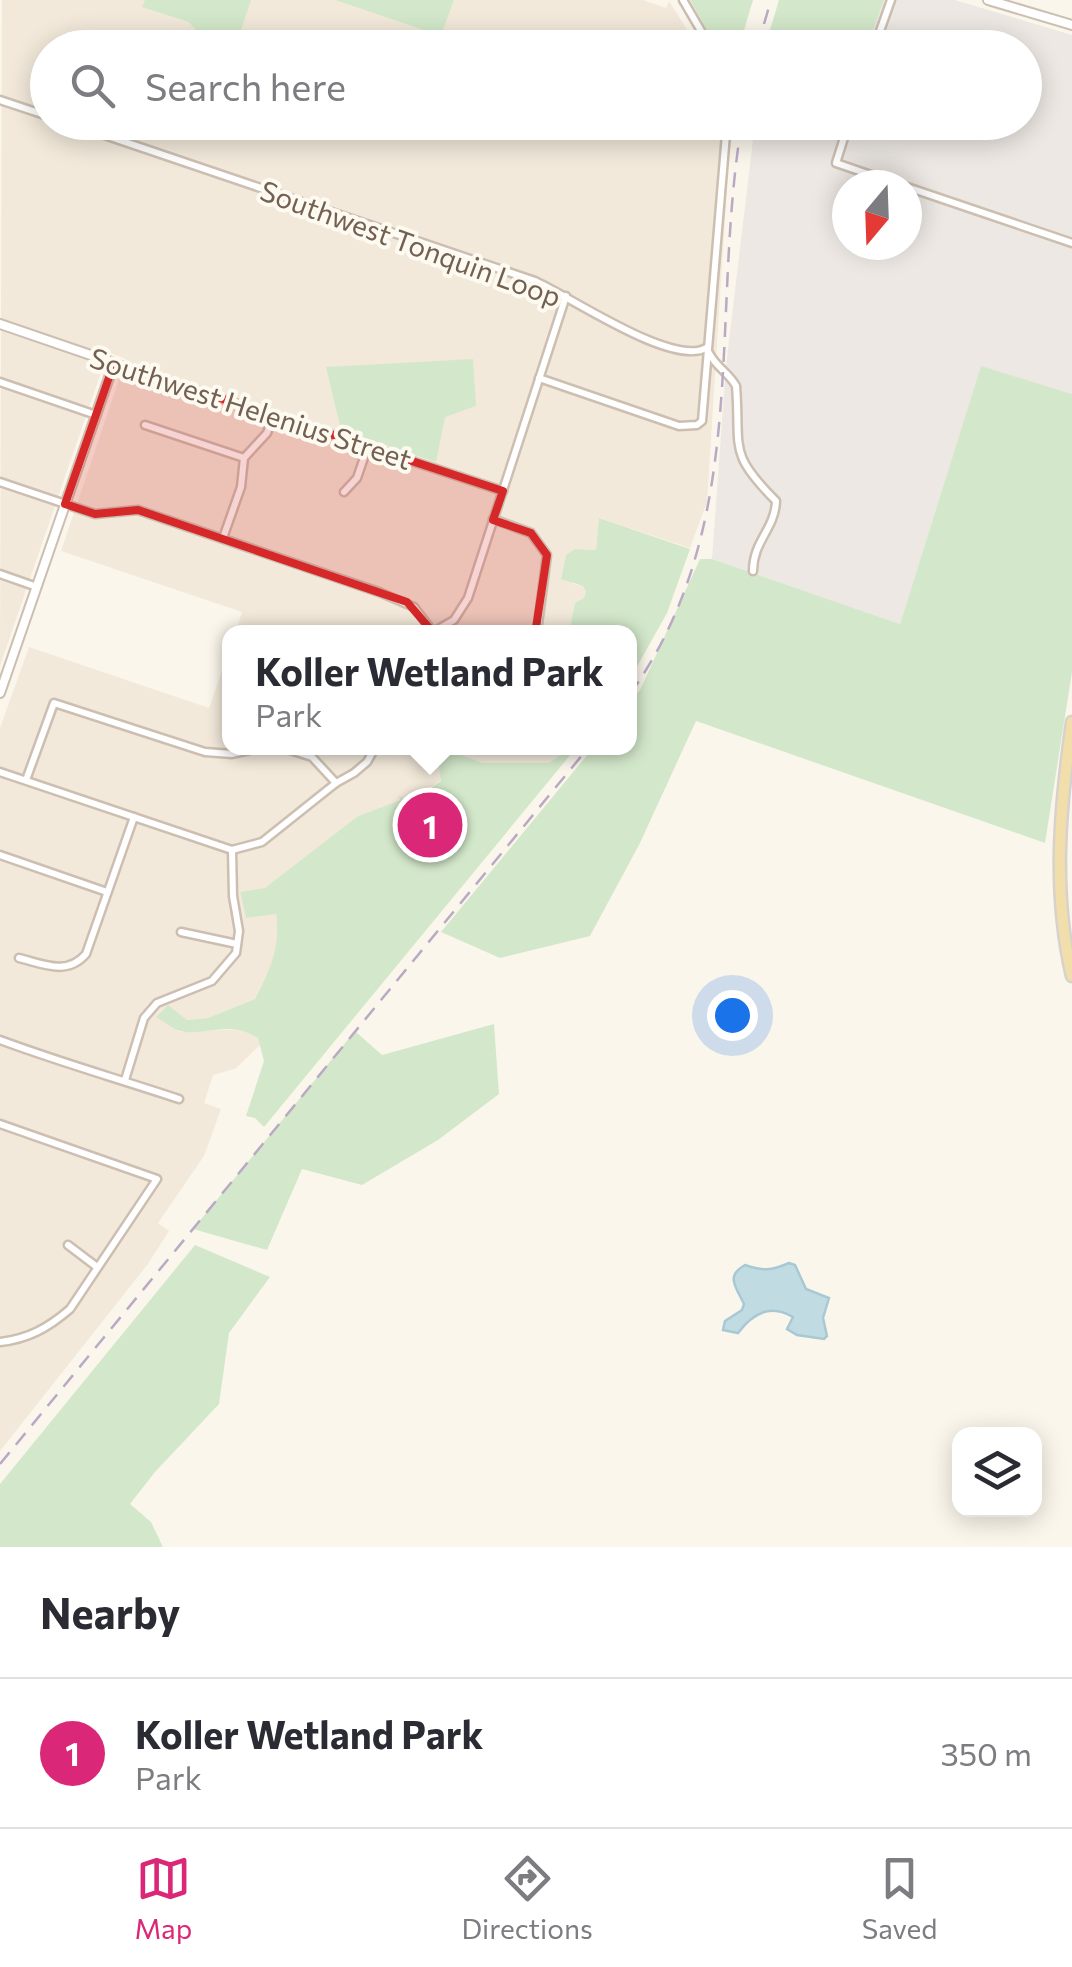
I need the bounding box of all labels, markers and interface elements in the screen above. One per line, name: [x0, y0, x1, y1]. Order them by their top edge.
search box: [30, 30, 1042, 140]
icon: search: [65, 58, 120, 113]
text: Search here: [145, 62, 346, 109]
north arrow: [832, 170, 922, 260]
street label: Southwest Tonquin Loop: [256, 173, 566, 313]
street label: Southwest Helenius Street: [86, 340, 416, 476]
popup: [222, 625, 637, 755]
text: Koller Wetland Park: [255, 647, 604, 694]
text: Park: [255, 694, 322, 734]
pin: 1: [398, 788, 462, 862]
your location: [707, 990, 758, 1041]
map controls: [952, 1427, 1042, 1517]
button: layers: [952, 1427, 1042, 1517]
text: Nearby: [40, 1586, 180, 1638]
text: Koller Wetland Park: [135, 1710, 483, 1757]
text: 1: [65, 1733, 80, 1773]
text: 350 m: [940, 1733, 1032, 1773]
text: Park: [135, 1757, 202, 1797]
tab: Map: [135, 1851, 192, 1945]
tab: Directions: [461, 1851, 593, 1945]
tab: Saved: [862, 1851, 937, 1945]

